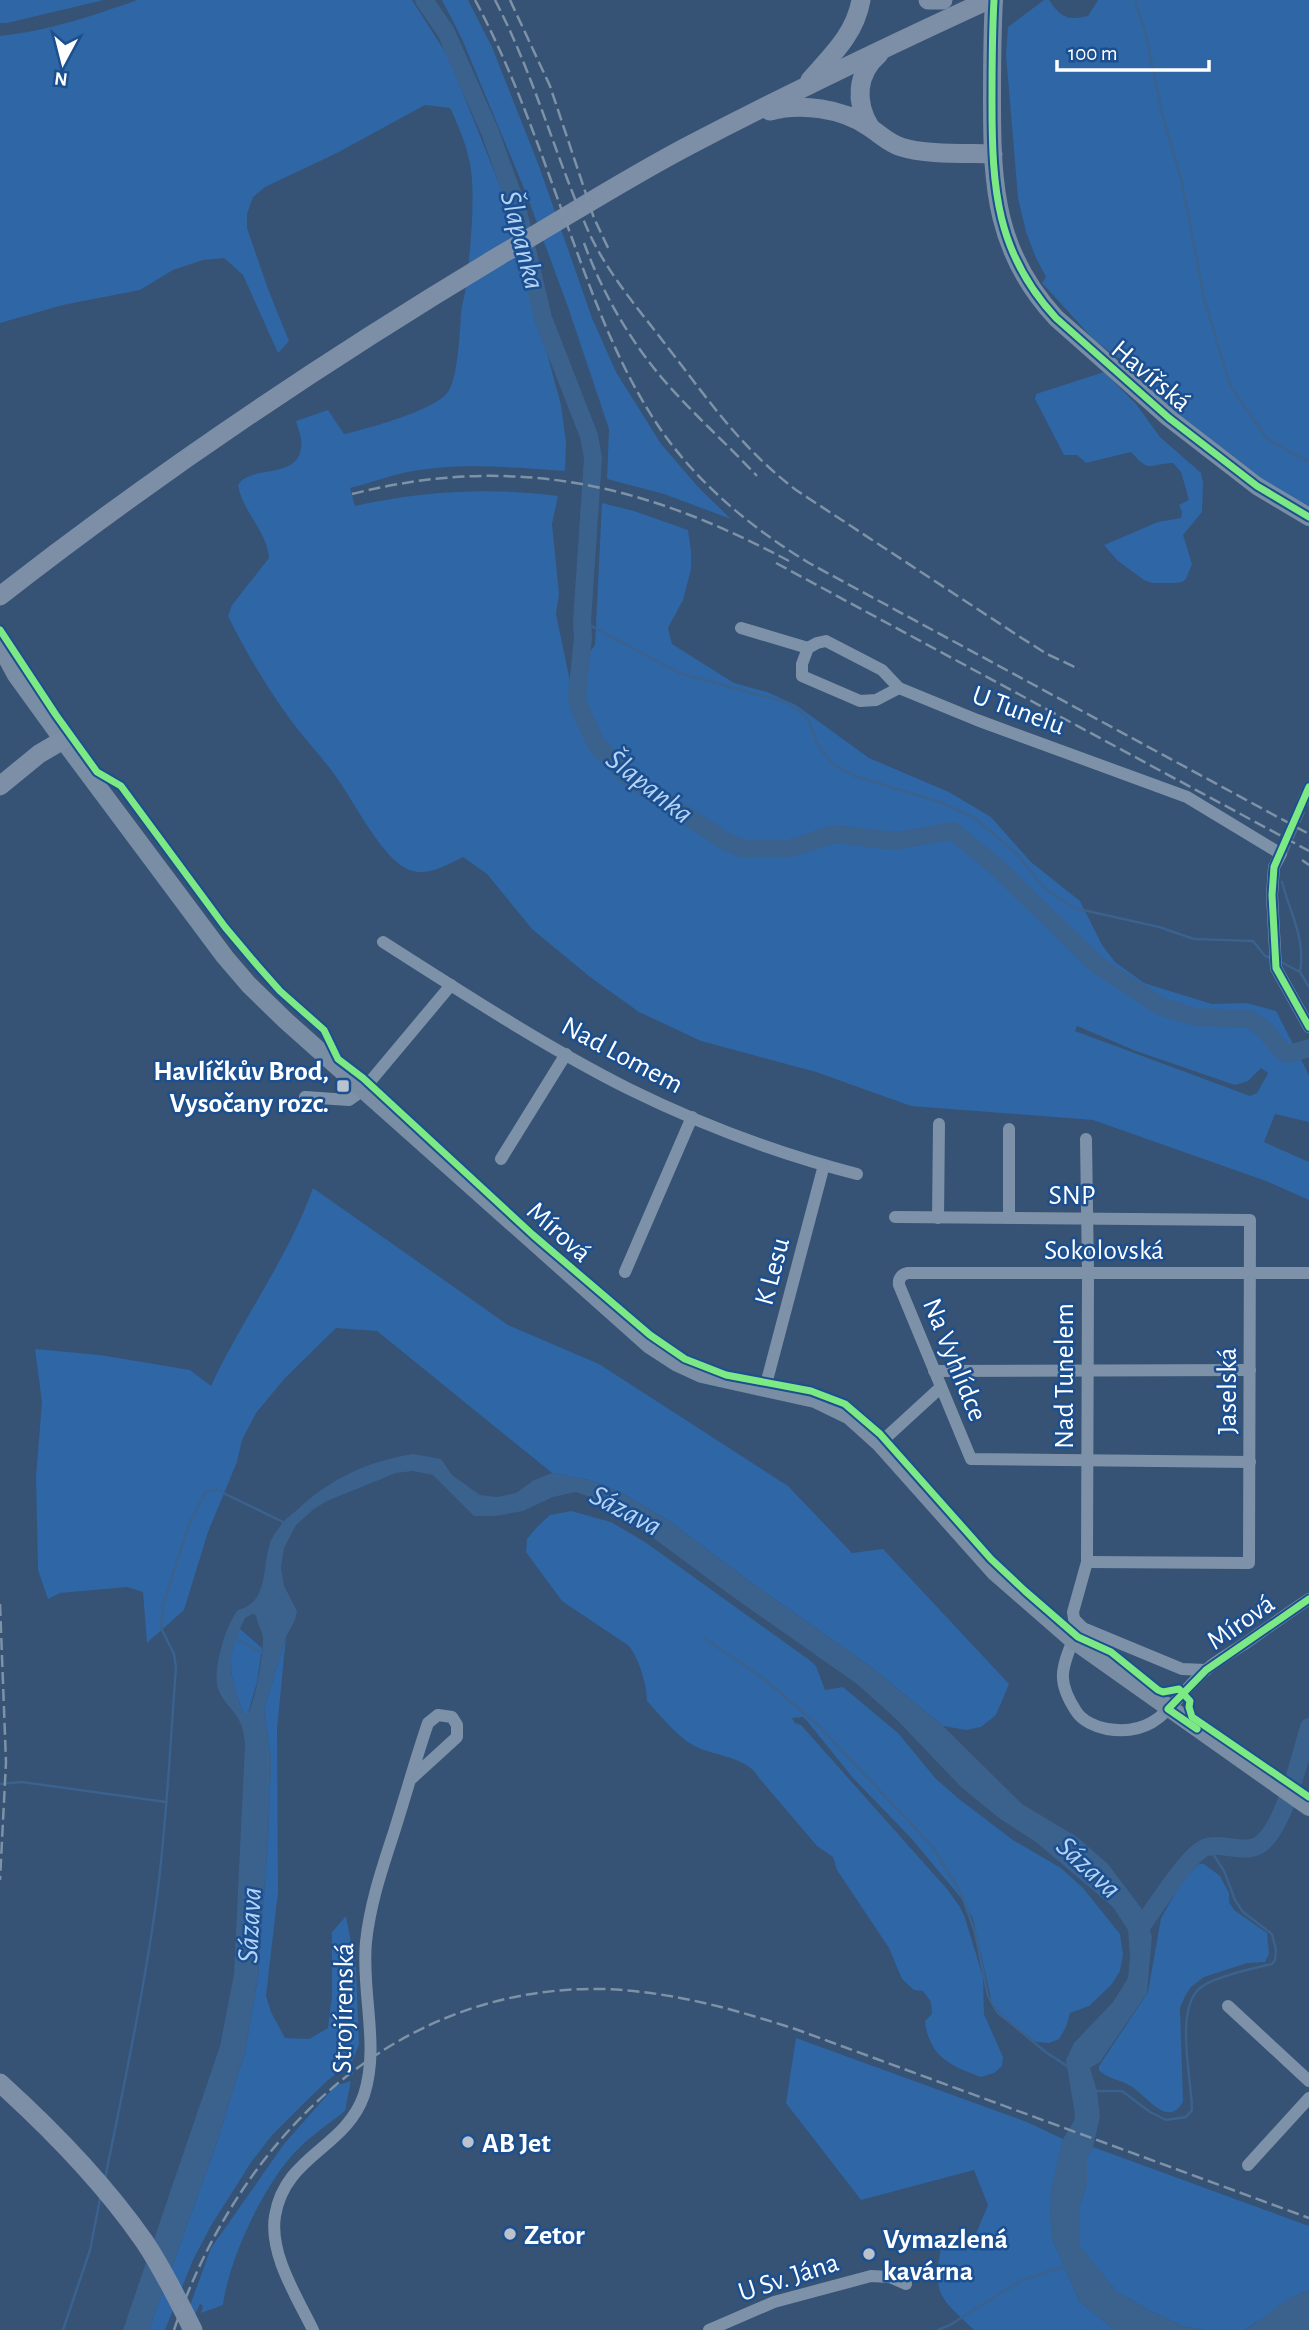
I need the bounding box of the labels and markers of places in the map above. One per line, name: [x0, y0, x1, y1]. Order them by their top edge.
place label: Havlíčkův Brod, Vysočany rozc.: [153, 1058, 329, 1118]
marker: Havlíčkův Brod, Vysočany rozc.: [335, 1078, 351, 1094]
place label: AB Jet: [482, 2130, 551, 2158]
marker: AB Jet: [460, 2134, 476, 2150]
place label: Zetor: [524, 2222, 585, 2250]
marker: Zetor: [502, 2226, 518, 2242]
place label: Vymazlená kavárna: [883, 2226, 1008, 2286]
marker: Vymazlená kavárna: [861, 2246, 877, 2262]

